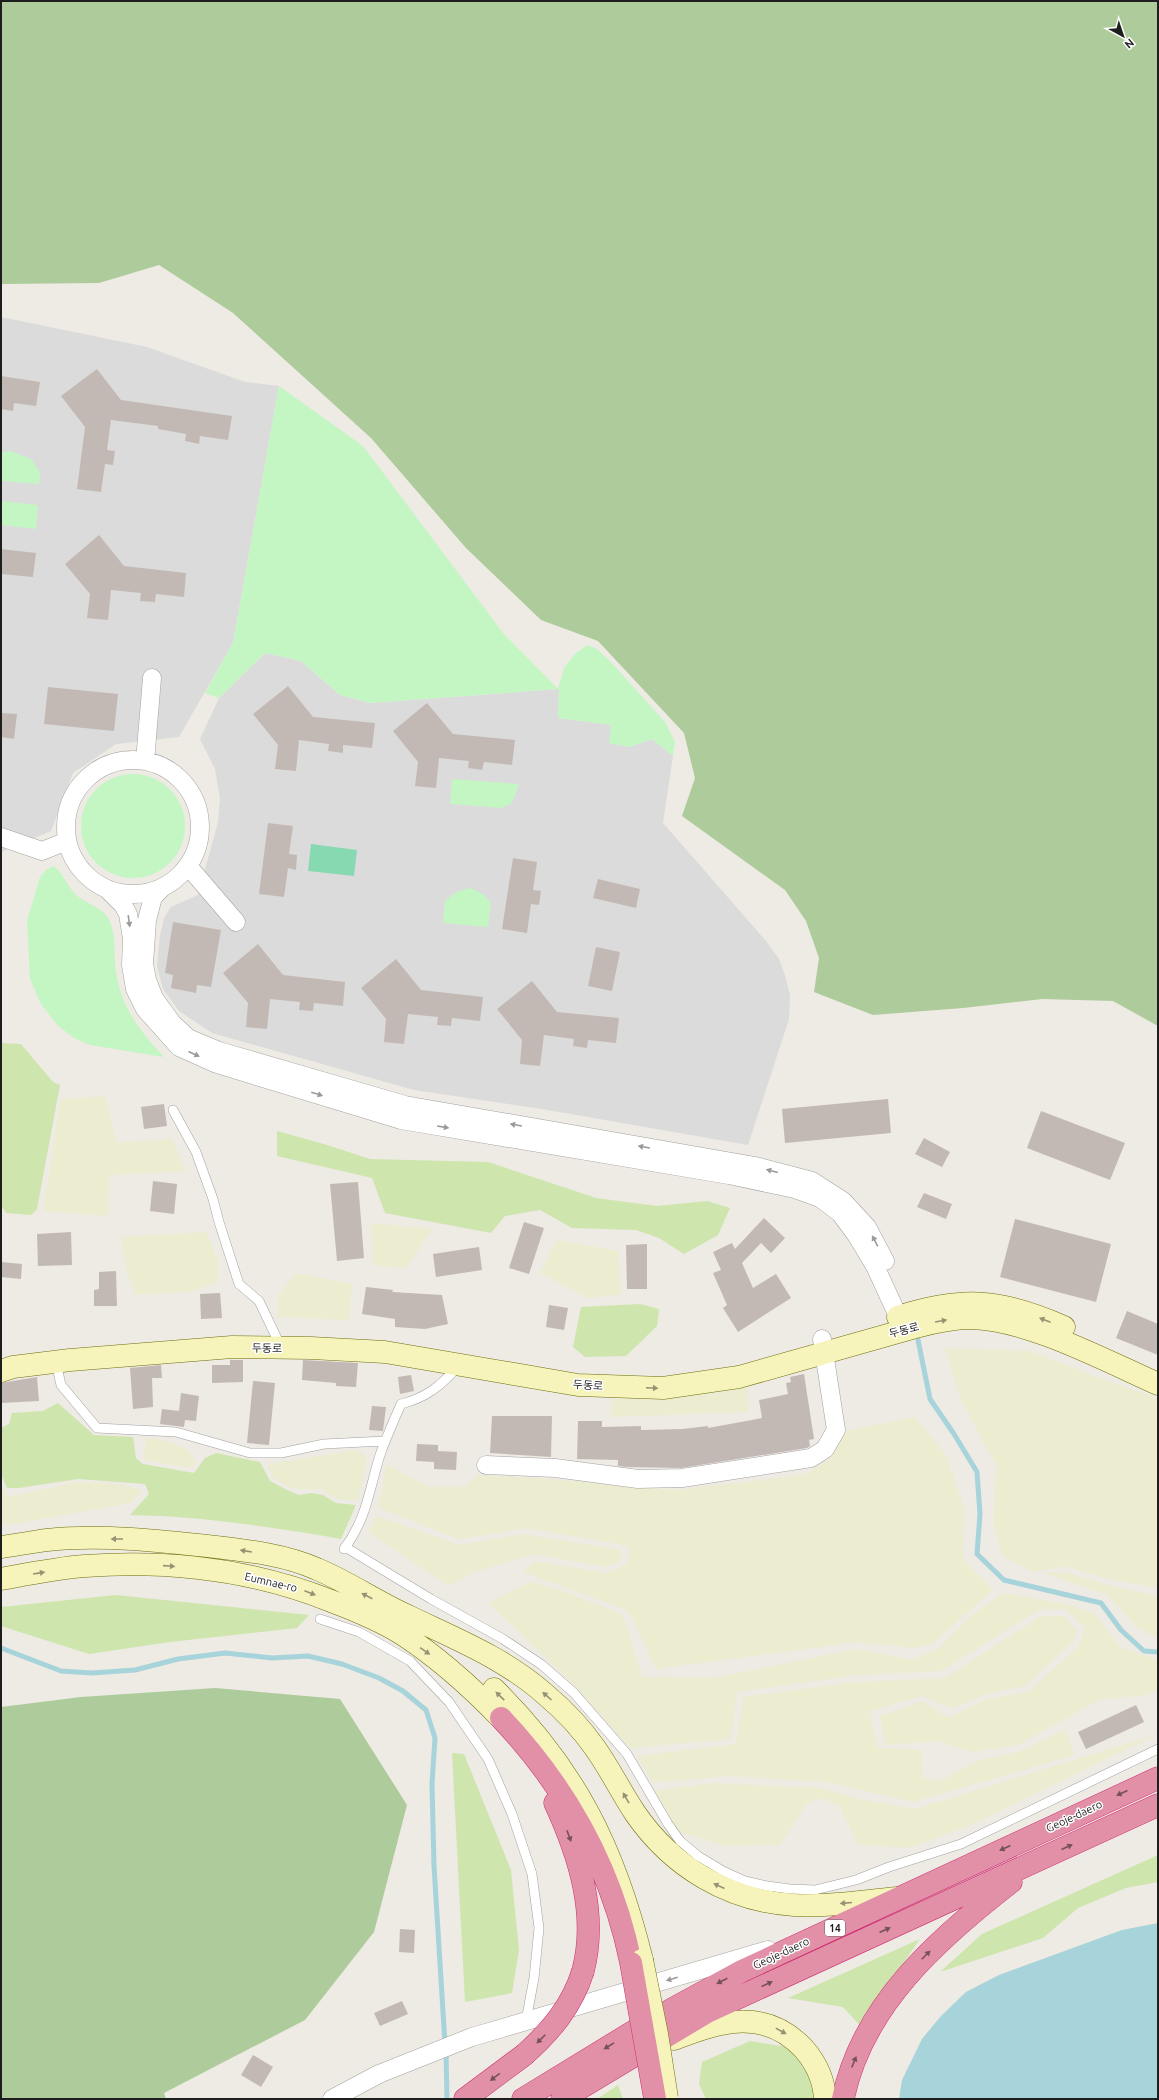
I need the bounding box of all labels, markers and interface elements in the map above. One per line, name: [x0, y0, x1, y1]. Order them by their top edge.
north arrow: [1103, 16, 1143, 56]
text: N: [1122, 36, 1136, 51]
one-way arrow: [126, 915, 132, 927]
one-way arrow: [188, 1051, 199, 1057]
one-way arrow: [311, 1091, 323, 1097]
one-way arrow: [510, 1121, 522, 1127]
one-way arrow: [437, 1124, 449, 1130]
one-way arrow: [638, 1144, 650, 1150]
one-way arrow: [766, 1168, 778, 1174]
one-way arrow: [871, 1235, 878, 1247]
one-way arrow: [1039, 1316, 1051, 1322]
one-way arrow: [935, 1318, 947, 1324]
street label: 두동로: [888, 1320, 920, 1340]
street label: 두동로: [252, 1342, 282, 1354]
street label: 두동로: [572, 1378, 604, 1392]
one-way arrow: [646, 1385, 659, 1391]
one-way arrow: [110, 1536, 123, 1542]
one-way arrow: [240, 1548, 253, 1554]
one-way arrow: [163, 1562, 175, 1569]
one-way arrow: [33, 1570, 46, 1576]
street label: Eumnae-ro: [244, 1570, 298, 1594]
one-way arrow: [304, 1590, 316, 1596]
one-way arrow: [361, 1593, 373, 1599]
one-way arrow: [420, 1647, 431, 1655]
one-way arrow: [495, 1691, 505, 1701]
one-way arrow: [542, 1691, 553, 1700]
one-way arrow: [1117, 1790, 1128, 1796]
one-way arrow: [622, 1792, 629, 1804]
street label: Geoje-daero: [1044, 1798, 1104, 1834]
one-way arrow: [566, 1831, 572, 1843]
one-way arrow: [1062, 1843, 1074, 1849]
one-way arrow: [999, 1845, 1010, 1851]
one-way arrow: [713, 1883, 724, 1889]
one-way arrow: [840, 1899, 852, 1906]
road number: 14: [825, 1920, 845, 1936]
one-way arrow: [880, 1927, 891, 1933]
street label: Geoje-daero: [751, 1935, 811, 1971]
one-way arrow: [922, 1950, 931, 1960]
one-way arrow: [666, 1976, 678, 1982]
one-way arrow: [717, 1978, 728, 1985]
one-way arrow: [761, 1981, 773, 1987]
one-way arrow: [775, 2027, 787, 2034]
one-way arrow: [536, 2034, 546, 2044]
one-way arrow: [603, 2042, 615, 2049]
one-way arrow: [852, 2055, 858, 2067]
one-way arrow: [489, 2073, 500, 2081]

